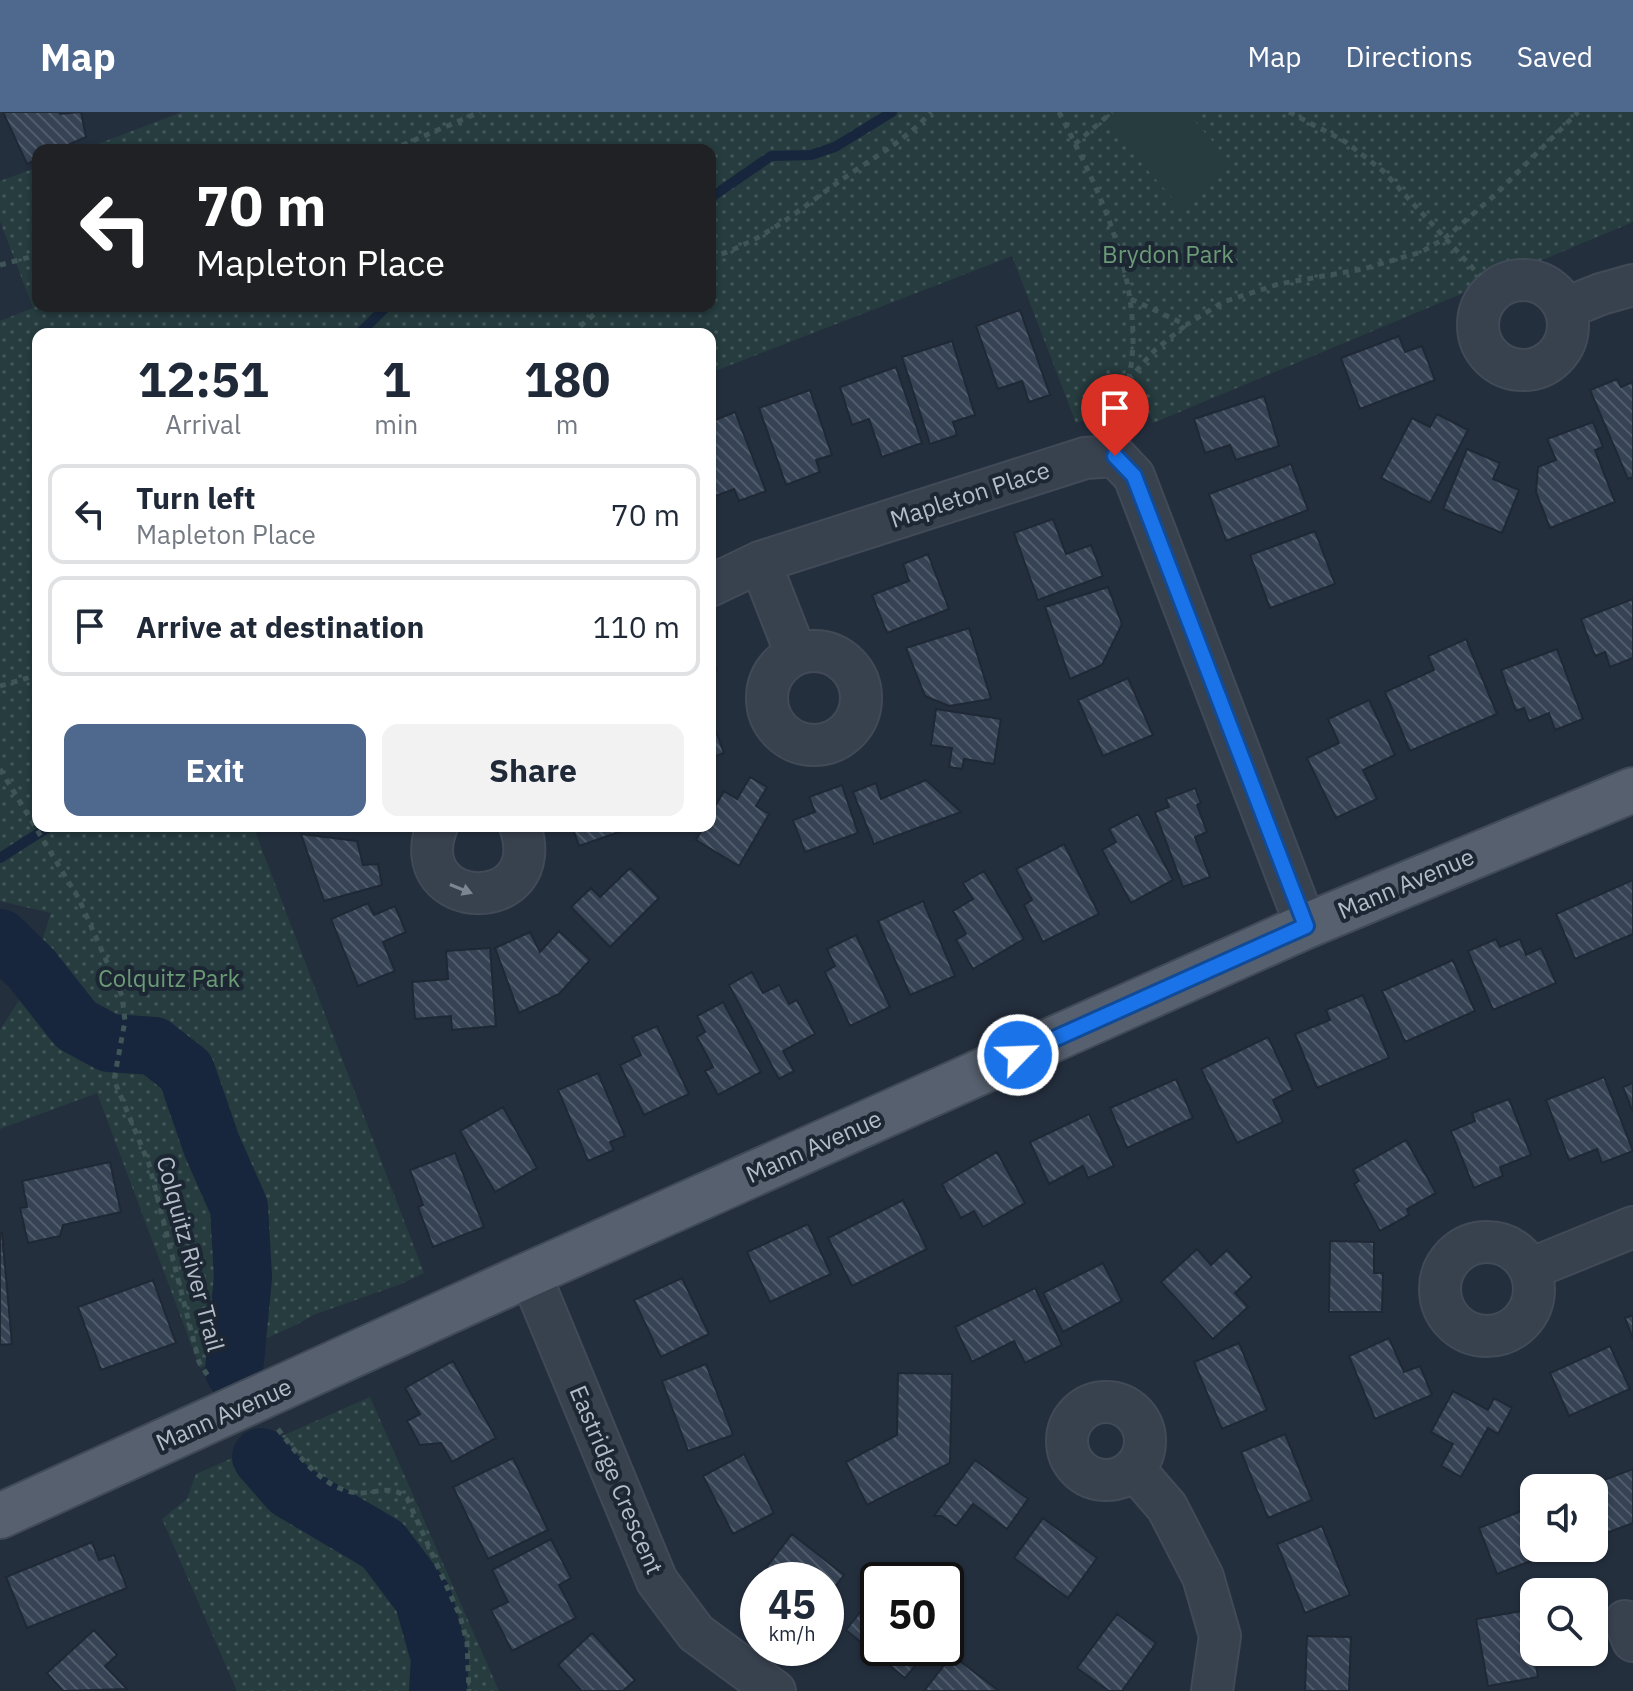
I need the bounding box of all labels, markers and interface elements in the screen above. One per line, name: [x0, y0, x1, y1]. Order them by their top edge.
text: Map: [40, 32, 116, 81]
text: Map: [1247, 38, 1301, 75]
text: Directions: [1345, 38, 1473, 75]
text: Saved: [1517, 38, 1593, 75]
text: 70 m: [196, 169, 326, 241]
icon: left: [64, 176, 168, 280]
park label: Brydon Park: [1102, 238, 1234, 270]
text: Mapleton Place: [196, 239, 445, 286]
text: 12:51: [138, 348, 269, 410]
text: 1: [382, 348, 411, 410]
text: 180: [524, 348, 610, 410]
pin: [1081, 374, 1149, 456]
icon: arrive: [1093, 386, 1137, 430]
text: Arrival: [165, 407, 241, 441]
text: min: [374, 407, 418, 441]
text: m: [556, 407, 578, 441]
street label: Mapleton Place: [886, 453, 1054, 535]
text: Turn left: [136, 478, 255, 517]
icon: left: [68, 492, 112, 536]
text: 70 m: [611, 495, 680, 534]
text: Mapleton Place: [136, 517, 316, 551]
icon: arrive: [68, 604, 112, 648]
text: Arrive at destination: [136, 607, 424, 646]
text: 110 m: [593, 607, 680, 646]
button: Exit: [64, 724, 366, 816]
button: Share: [382, 724, 684, 816]
street label: Mann Avenue: [1332, 840, 1479, 926]
one-way arrow: [449, 883, 473, 896]
park label: Colquitz Park: [98, 962, 240, 994]
position arrow: [976, 1013, 1060, 1097]
street label: Mann Avenue: [741, 1102, 887, 1190]
street label: Colquitz River Trail: [150, 1153, 232, 1355]
street label: Mann Avenue: [151, 1370, 297, 1458]
street label: Eastridge Crescent: [563, 1380, 671, 1579]
map controls: [1520, 1474, 1608, 1666]
button: sound: [1520, 1474, 1608, 1562]
speed limit sign: 50: [860, 1562, 964, 1666]
text: 45: [768, 1578, 816, 1630]
button: search: [1520, 1578, 1608, 1666]
text: km/h: [768, 1620, 816, 1647]

